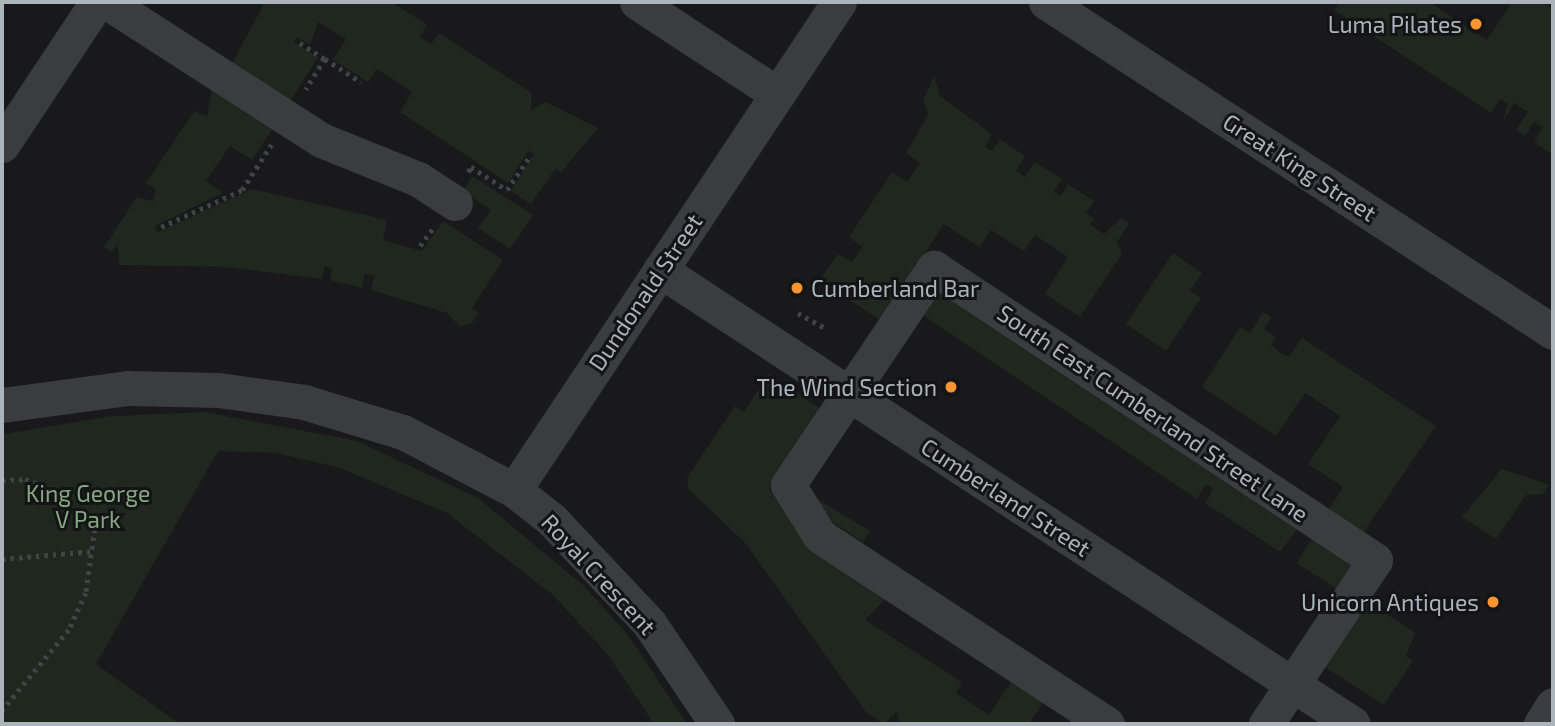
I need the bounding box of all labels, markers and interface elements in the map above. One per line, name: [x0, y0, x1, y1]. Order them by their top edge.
place label: Luma Pilates: [1328, 10, 1462, 38]
marker: Luma Pilates: [1468, 16, 1484, 32]
street label: Great King Street: [1218, 107, 1382, 227]
street label: Dundonald Street: [582, 208, 708, 376]
place label: Cumberland Bar: [811, 274, 979, 302]
marker: Cumberland Bar: [789, 280, 805, 296]
street label: South East Cumberland Street Lane: [992, 298, 1314, 528]
place label: The Wind Section: [756, 373, 937, 401]
marker: The Wind Section: [943, 379, 959, 395]
street label: Cumberland Street: [916, 432, 1096, 562]
park label: King George V Park: [26, 479, 150, 533]
street label: Royal Crescent: [536, 508, 662, 640]
place label: Unicorn Antiques: [1300, 588, 1479, 616]
marker: Unicorn Antiques: [1485, 594, 1501, 610]

